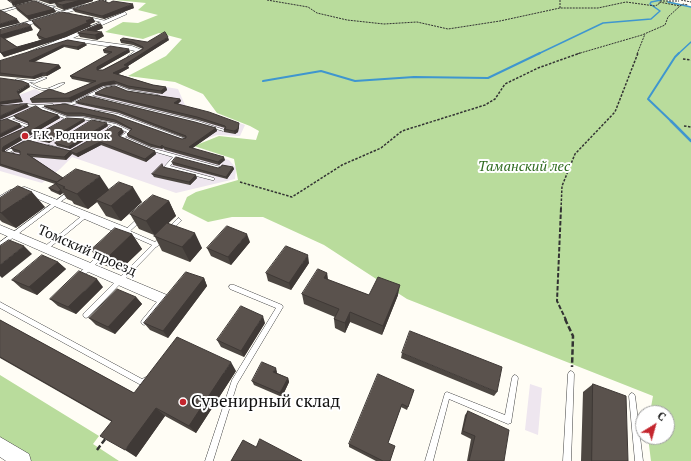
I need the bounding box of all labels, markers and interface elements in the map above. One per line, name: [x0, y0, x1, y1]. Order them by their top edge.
place label: Г.К. Родничок: [33, 129, 110, 143]
marker: Г.К. Родничок: [20, 131, 30, 141]
park label: Таманский лес: [478, 159, 570, 175]
street label: Томский проезд: [35, 222, 139, 280]
place label: Сувенирный склад: [191, 392, 340, 412]
marker: Сувенирный склад: [178, 397, 188, 407]
north arrow: [635, 405, 675, 445]
text: С: [655, 408, 669, 424]

